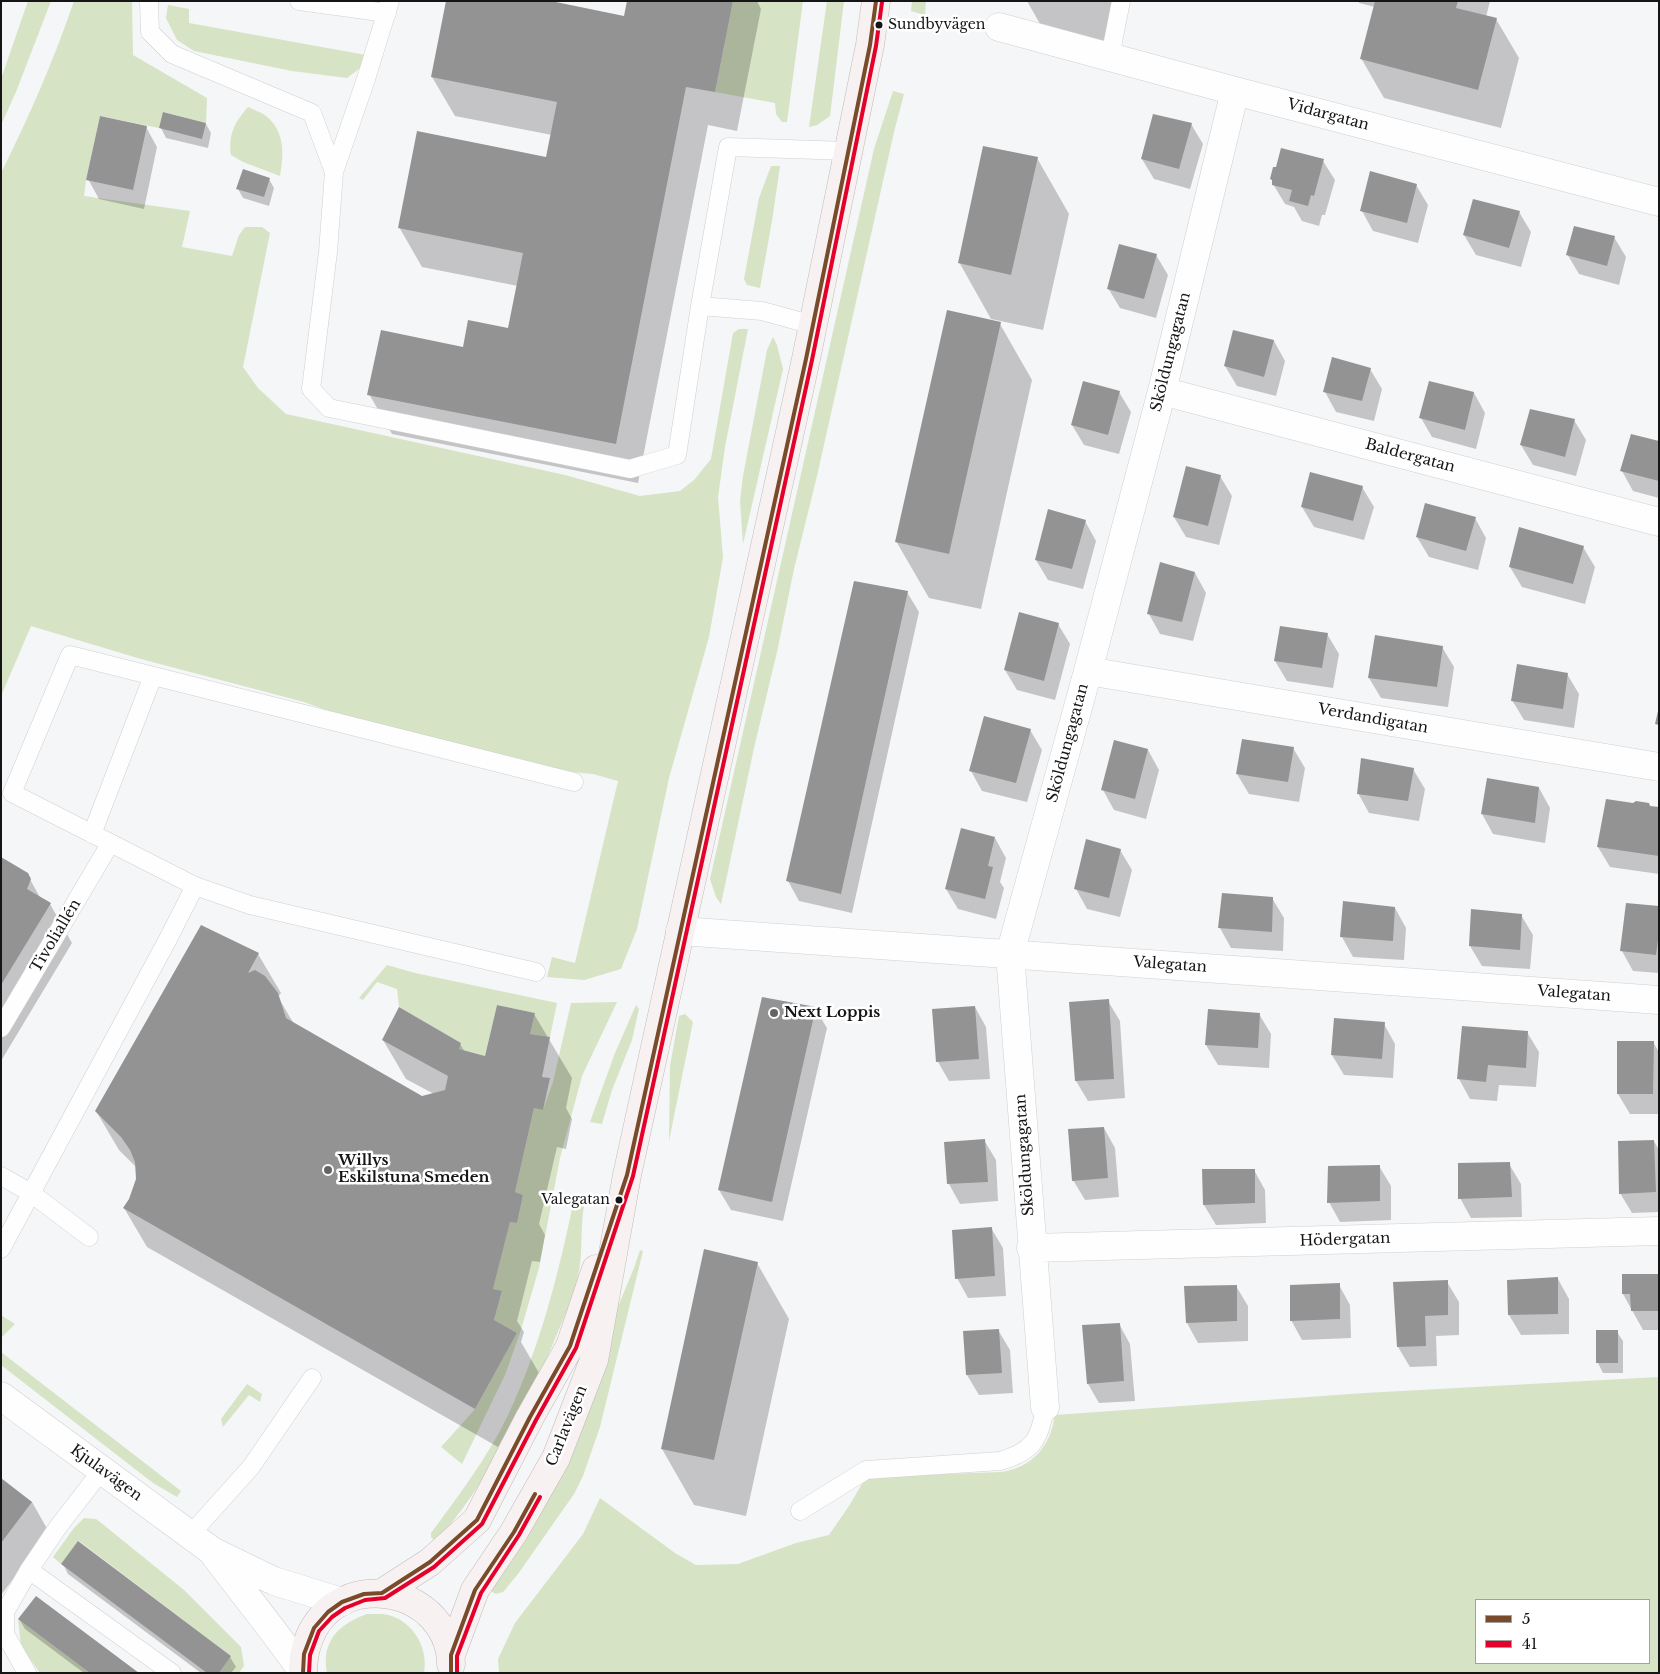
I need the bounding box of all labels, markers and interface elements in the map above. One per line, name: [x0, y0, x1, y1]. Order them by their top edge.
place label: Sundbyvägen: [888, 17, 985, 33]
marker: Sundbyvägen: [874, 20, 884, 30]
street label: Vidargatan: [1285, 95, 1371, 135]
street label: Sköldungagatan: [1147, 290, 1195, 414]
street label: Baldergatan: [1363, 435, 1457, 477]
street label: Sköldungagatan: [1043, 682, 1093, 804]
street label: Verdandigatan: [1316, 700, 1430, 738]
street label: Tivoliallén: [27, 896, 85, 976]
street label: Valegatan: [1133, 953, 1207, 977]
street label: Valegatan: [1537, 982, 1611, 1006]
place label: Next Loppis: [784, 1004, 880, 1022]
marker: Next Loppis: [768, 1007, 780, 1019]
street label: Sköldungagatan: [1012, 1093, 1038, 1217]
place label: Willys Eskilstuna Smeden: [338, 1152, 489, 1187]
marker: Willys Eskilstuna Smeden: [322, 1164, 334, 1176]
place label: Valegatan: [541, 1192, 610, 1208]
marker: Valegatan: [614, 1195, 624, 1205]
street label: Hödergatan: [1299, 1229, 1391, 1251]
street label: Carlavägen: [543, 1383, 591, 1469]
street label: Kjulavägen: [67, 1441, 145, 1505]
legend: [1475, 1599, 1650, 1664]
text: 5: [1522, 1609, 1531, 1628]
text: 41: [1522, 1634, 1537, 1653]

